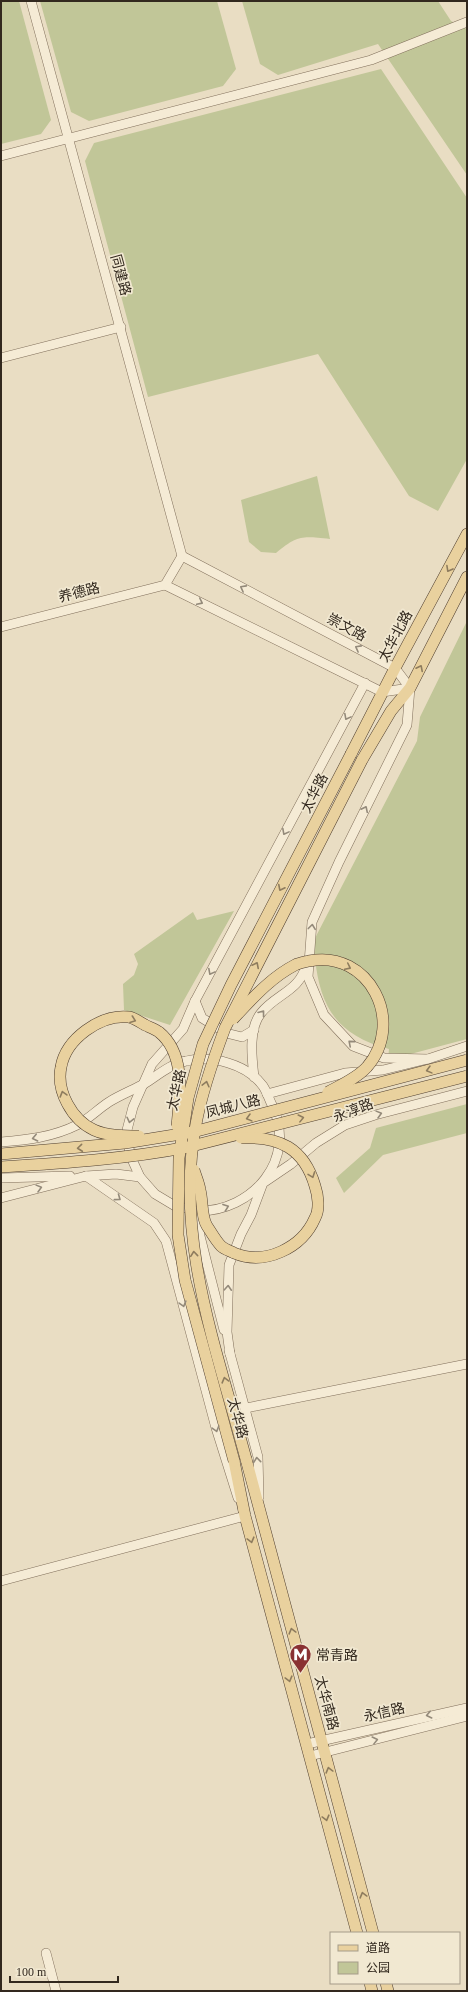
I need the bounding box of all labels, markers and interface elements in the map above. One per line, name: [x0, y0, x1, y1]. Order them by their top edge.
street label: 同建路: [108, 253, 133, 297]
one-way arrow: [446, 565, 453, 572]
street label: 养德路: [57, 579, 101, 605]
one-way arrow: [240, 585, 247, 593]
one-way arrow: [196, 597, 203, 605]
street label: 太华北路: [375, 608, 415, 664]
street label: 崇文路: [325, 611, 369, 644]
one-way arrow: [355, 646, 362, 653]
one-way arrow: [415, 665, 423, 672]
one-way arrow: [344, 713, 352, 721]
street label: 太华路: [297, 771, 331, 815]
one-way arrow: [360, 806, 368, 813]
one-way arrow: [283, 828, 290, 835]
one-way arrow: [279, 884, 286, 891]
one-way arrow: [307, 924, 316, 930]
one-way arrow: [251, 961, 259, 969]
one-way arrow: [344, 962, 352, 970]
one-way arrow: [209, 967, 216, 975]
one-way arrow: [258, 1010, 265, 1018]
one-way arrow: [130, 1015, 137, 1023]
one-way arrow: [348, 1040, 356, 1048]
one-way arrow: [426, 1065, 433, 1074]
street label: 太华路: [163, 1068, 189, 1112]
one-way arrow: [201, 1081, 209, 1087]
one-way arrow: [60, 1091, 68, 1097]
street label: 凤城八路: [204, 1092, 262, 1121]
street label: 永淳路: [331, 1096, 375, 1125]
one-way arrow: [375, 1110, 382, 1119]
one-way arrow: [246, 1113, 253, 1121]
one-way arrow: [298, 1115, 304, 1123]
one-way arrow: [126, 1117, 134, 1123]
one-way arrow: [32, 1134, 38, 1142]
one-way arrow: [77, 1143, 83, 1152]
one-way arrow: [307, 1171, 315, 1178]
one-way arrow: [35, 1185, 42, 1193]
one-way arrow: [114, 1193, 121, 1200]
one-way arrow: [223, 1203, 230, 1211]
one-way arrow: [190, 1251, 199, 1257]
one-way arrow: [223, 1285, 232, 1291]
one-way arrow: [178, 1300, 187, 1307]
one-way arrow: [221, 1377, 230, 1384]
street label: 太华路: [225, 1396, 251, 1440]
one-way arrow: [211, 1426, 220, 1433]
one-way arrow: [253, 1457, 262, 1463]
one-way arrow: [247, 1537, 255, 1543]
one-way arrow: [288, 1627, 297, 1634]
metro station icon: 常青路: [287, 1642, 313, 1675]
place label: 常青路: [316, 1648, 358, 1663]
street label: 太华南路: [312, 1674, 342, 1732]
one-way arrow: [284, 1675, 293, 1682]
street label: 永信路: [362, 1700, 406, 1725]
one-way arrow: [426, 1711, 432, 1719]
one-way arrow: [372, 1736, 378, 1744]
one-way arrow: [325, 1767, 334, 1774]
one-way arrow: [321, 1814, 330, 1821]
one-way arrow: [359, 1892, 367, 1899]
legend: [330, 1932, 460, 1984]
text: 道路: [366, 1941, 390, 1955]
scale bar: [10, 1958, 118, 1984]
text: 公园: [366, 1961, 390, 1975]
text: 100 m: [16, 1965, 47, 1979]

